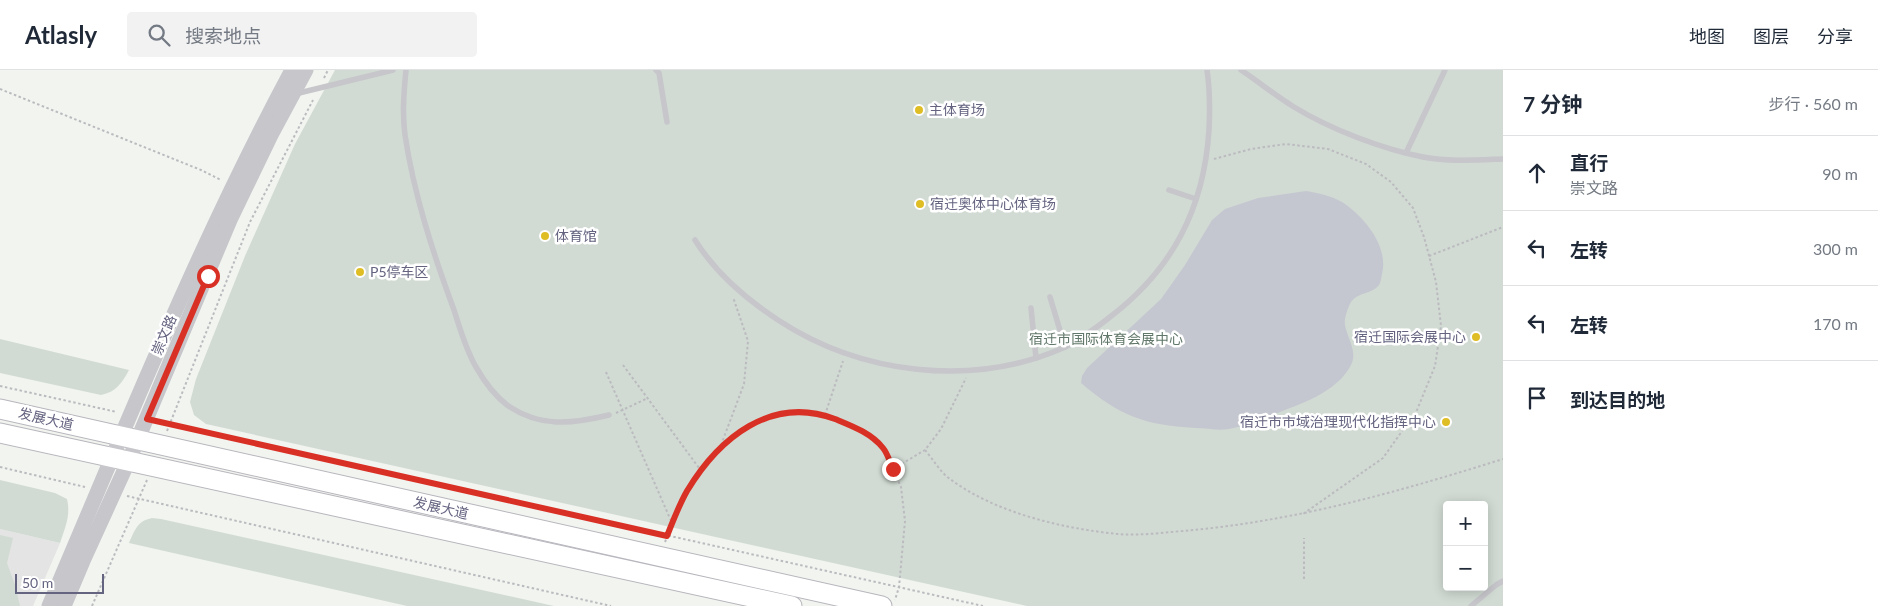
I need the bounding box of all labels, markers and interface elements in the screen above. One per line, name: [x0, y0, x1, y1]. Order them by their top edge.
search box: [127, 12, 477, 57]
text: Atlasly: [25, 20, 97, 49]
icon: search: [145, 21, 173, 49]
text: 搜索地点: [185, 24, 261, 47]
text: 地图: [1689, 25, 1725, 47]
text: 图层: [1753, 25, 1789, 47]
text: 分享: [1817, 25, 1853, 47]
text: 7 分钟: [1523, 91, 1582, 116]
text: 步行 · 560 m: [1769, 94, 1858, 113]
place label: 主体育场: [929, 101, 985, 118]
marker: 主体育场: [913, 104, 925, 116]
text: 直行: [1570, 151, 1608, 174]
icon: ahead: [1523, 159, 1551, 187]
text: 90 m: [1822, 164, 1858, 183]
text: 崇文路: [1570, 178, 1618, 197]
place label: 宿迁奥体中心体育场: [930, 195, 1056, 212]
marker: 宿迁奥体中心体育场: [914, 198, 926, 210]
place label: 体育馆: [555, 227, 597, 244]
marker: 体育馆: [539, 230, 551, 242]
icon: left: [1523, 234, 1551, 262]
text: 左转: [1570, 238, 1608, 261]
text: 300 m: [1813, 239, 1858, 258]
place label: P5停车区: [370, 263, 429, 280]
route start: [197, 265, 220, 288]
marker: P5停车区: [354, 266, 366, 278]
icon: left: [1523, 309, 1551, 337]
street label: 崇文路: [148, 312, 180, 357]
text: 左转: [1570, 313, 1608, 336]
text: 170 m: [1813, 314, 1858, 333]
place label: 宿迁国际会展中心: [1354, 328, 1466, 345]
park label: 宿迁市国际体育会展中心: [1029, 330, 1183, 347]
marker: 宿迁国际会展中心: [1470, 331, 1482, 343]
icon: arrive: [1523, 384, 1551, 412]
text: 到达目的地: [1570, 388, 1665, 411]
street label: 发展大道: [17, 404, 75, 433]
place label: 宿迁市市域治理现代化指挥中心: [1240, 413, 1436, 430]
marker: 宿迁市市域治理现代化指挥中心: [1440, 416, 1452, 428]
route end: [882, 458, 905, 481]
street label: 发展大道: [412, 493, 470, 522]
map controls: [1443, 501, 1488, 591]
button: +: [1443, 501, 1488, 546]
button: −: [1443, 546, 1488, 591]
scale bar: [15, 571, 104, 594]
text: 50 m: [22, 574, 53, 591]

